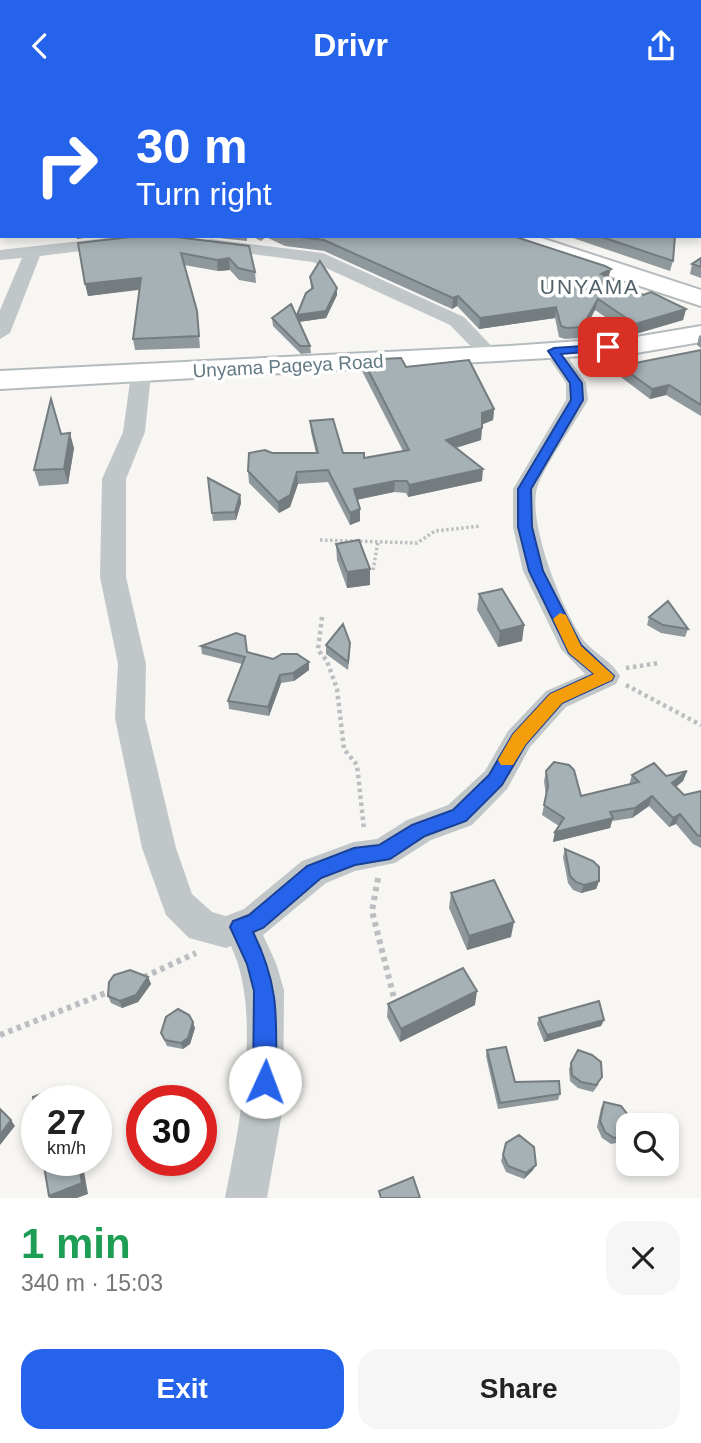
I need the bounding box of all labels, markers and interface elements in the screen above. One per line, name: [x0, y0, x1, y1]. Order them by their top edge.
icon: back: [21, 27, 59, 65]
text: Drivr: [313, 27, 388, 63]
icon: share: [642, 27, 680, 65]
icon: right: [21, 119, 112, 210]
text: 30 m: [136, 119, 248, 173]
text: Turn right: [136, 176, 272, 212]
district label: UNYAMA: [540, 275, 640, 298]
pin: [578, 317, 638, 377]
icon: arrive: [589, 328, 627, 366]
street label: Unyama Pageya Road: [192, 351, 384, 381]
position arrow: [228, 1045, 302, 1119]
speed limit sign: 30: [126, 1085, 217, 1176]
text: 27: [47, 1102, 86, 1141]
map controls: [616, 1113, 679, 1176]
button: search: [616, 1113, 679, 1176]
text: km/h: [47, 1138, 86, 1158]
text: 1 min: [21, 1220, 131, 1267]
button: close: [606, 1221, 680, 1295]
text: 340 m · 15:03: [21, 1270, 163, 1296]
button: Exit: [21, 1349, 344, 1429]
button: Share: [358, 1349, 680, 1429]

